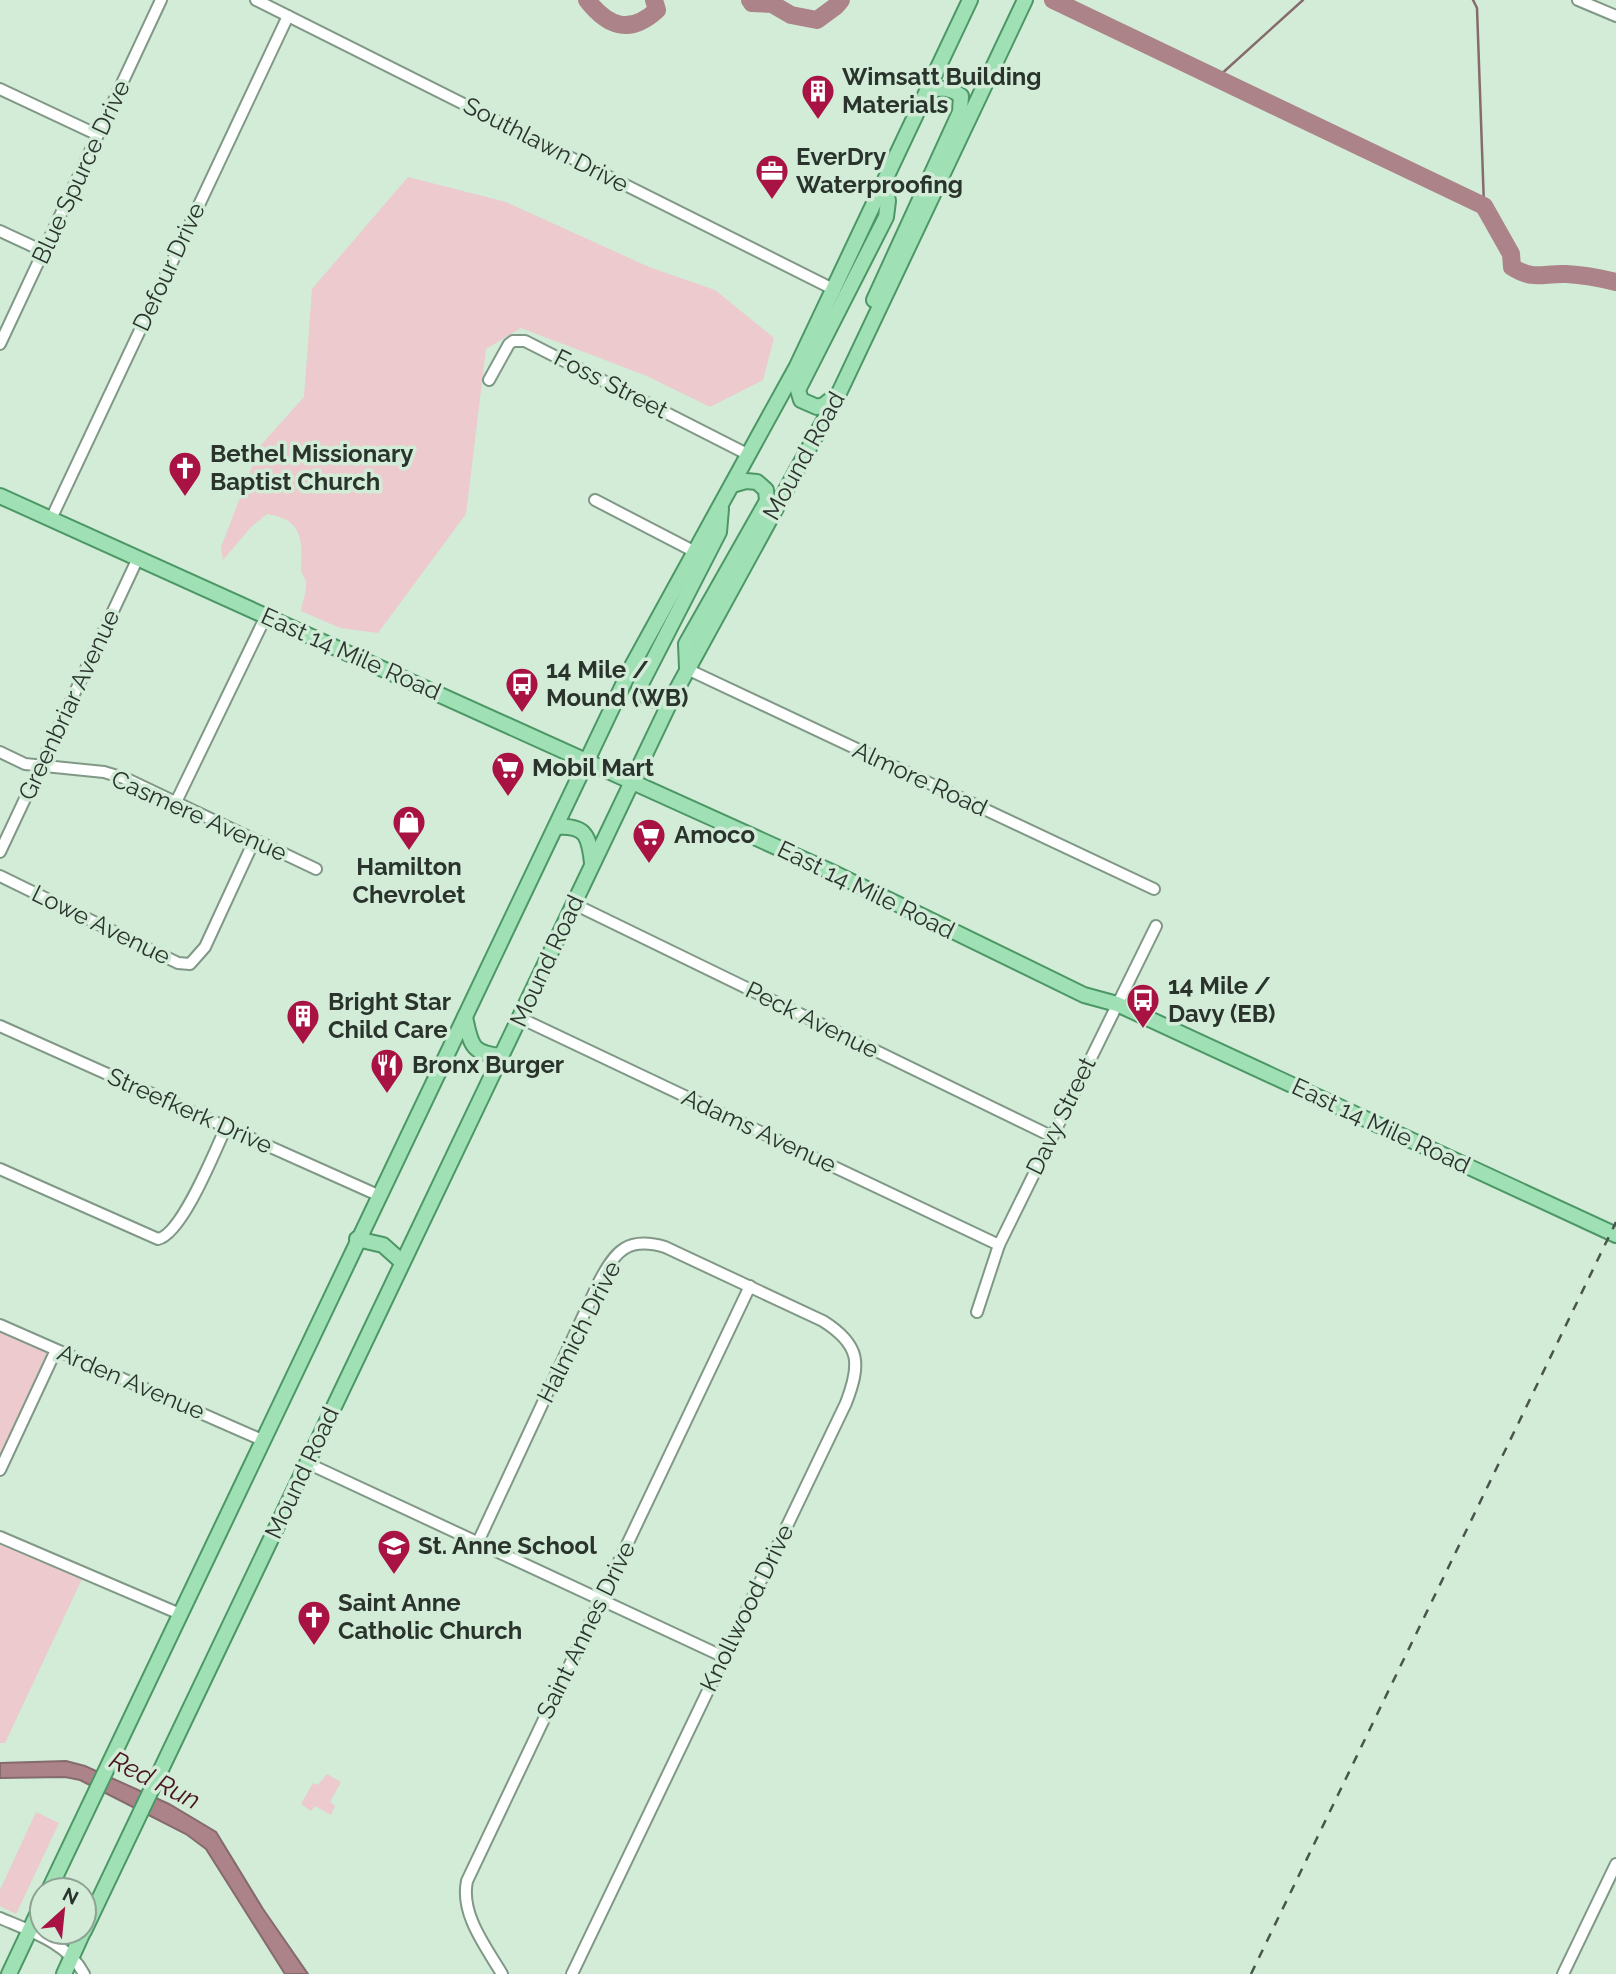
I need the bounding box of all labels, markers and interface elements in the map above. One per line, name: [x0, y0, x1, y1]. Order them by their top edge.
place label: Wimsatt Building Materials: [842, 62, 1042, 119]
building icon: Wimsatt Building Materials: [799, 72, 837, 121]
street label: Blue Spurce Drive: [25, 75, 136, 268]
street label: Southlawn Drive: [459, 90, 634, 199]
place label: EverDry Waterproofing: [796, 142, 963, 199]
office icon: EverDry Waterproofing: [753, 152, 791, 201]
street label: Defour Drive: [126, 198, 211, 336]
street label: Foss Street: [550, 343, 673, 425]
street label: Mound Road: [756, 387, 851, 525]
place label: Bethel Missionary Baptist Church: [210, 439, 413, 496]
church icon: Bethel Missionary Baptist Church: [166, 449, 204, 498]
street label: East 14 Mile Road: [257, 601, 445, 706]
street label: Greenbriar Avenue: [12, 605, 125, 804]
place label: 14 Mile / Mound (WB): [546, 655, 688, 712]
bus stop icon: 14 Mile / Mound (WB): [503, 665, 541, 714]
street label: Almore Road: [848, 735, 992, 822]
supermarket icon: Mobil Mart: [489, 749, 527, 798]
place label: Mobil Mart: [532, 753, 654, 782]
street label: Casmere Avenue: [107, 764, 291, 867]
shop icon: Hamilton Chevrolet: [390, 803, 428, 852]
supermarket icon: Amoco: [630, 816, 668, 865]
place label: Amoco: [674, 820, 755, 849]
street label: East 14 Mile Road: [773, 834, 960, 945]
place label: Hamilton Chevrolet: [353, 852, 465, 909]
street label: Lowe Avenue: [27, 879, 175, 971]
street label: Mound Road: [503, 890, 590, 1031]
place label: 14 Mile / Davy (EB): [1168, 971, 1276, 1028]
street label: Peck Avenue: [741, 975, 883, 1064]
bus stop icon: 14 Mile / Davy (EB): [1124, 981, 1162, 1030]
place label: Bright Star Child Care: [328, 987, 451, 1044]
building icon: Bright Star Child Care: [284, 997, 322, 1046]
restaurant icon: Bronx Burger: [368, 1046, 406, 1095]
place label: Bronx Burger: [412, 1050, 564, 1079]
street label: Davy Street: [1020, 1052, 1102, 1179]
street label: Streefkerk Drive: [103, 1061, 277, 1160]
street label: East 14 Mile Road: [1287, 1072, 1475, 1180]
street label: Adams Avenue: [677, 1082, 841, 1179]
street label: Halmich Drive: [530, 1256, 627, 1407]
street label: Arden Avenue: [53, 1338, 209, 1426]
street label: Mound Road: [258, 1402, 345, 1543]
street label: Knollwood Drive: [694, 1519, 800, 1696]
school or university icon: St. Anne School: [375, 1527, 413, 1576]
place label: St. Anne School: [418, 1531, 597, 1560]
street label: Saint Annes Drive: [530, 1536, 641, 1723]
place label: Saint Anne Catholic Church: [338, 1588, 522, 1645]
church icon: Saint Anne Catholic Church: [295, 1598, 333, 1647]
water label: Red Run: [105, 1745, 205, 1815]
north arrow: [28, 1876, 98, 1946]
text: N: [59, 1883, 82, 1909]

